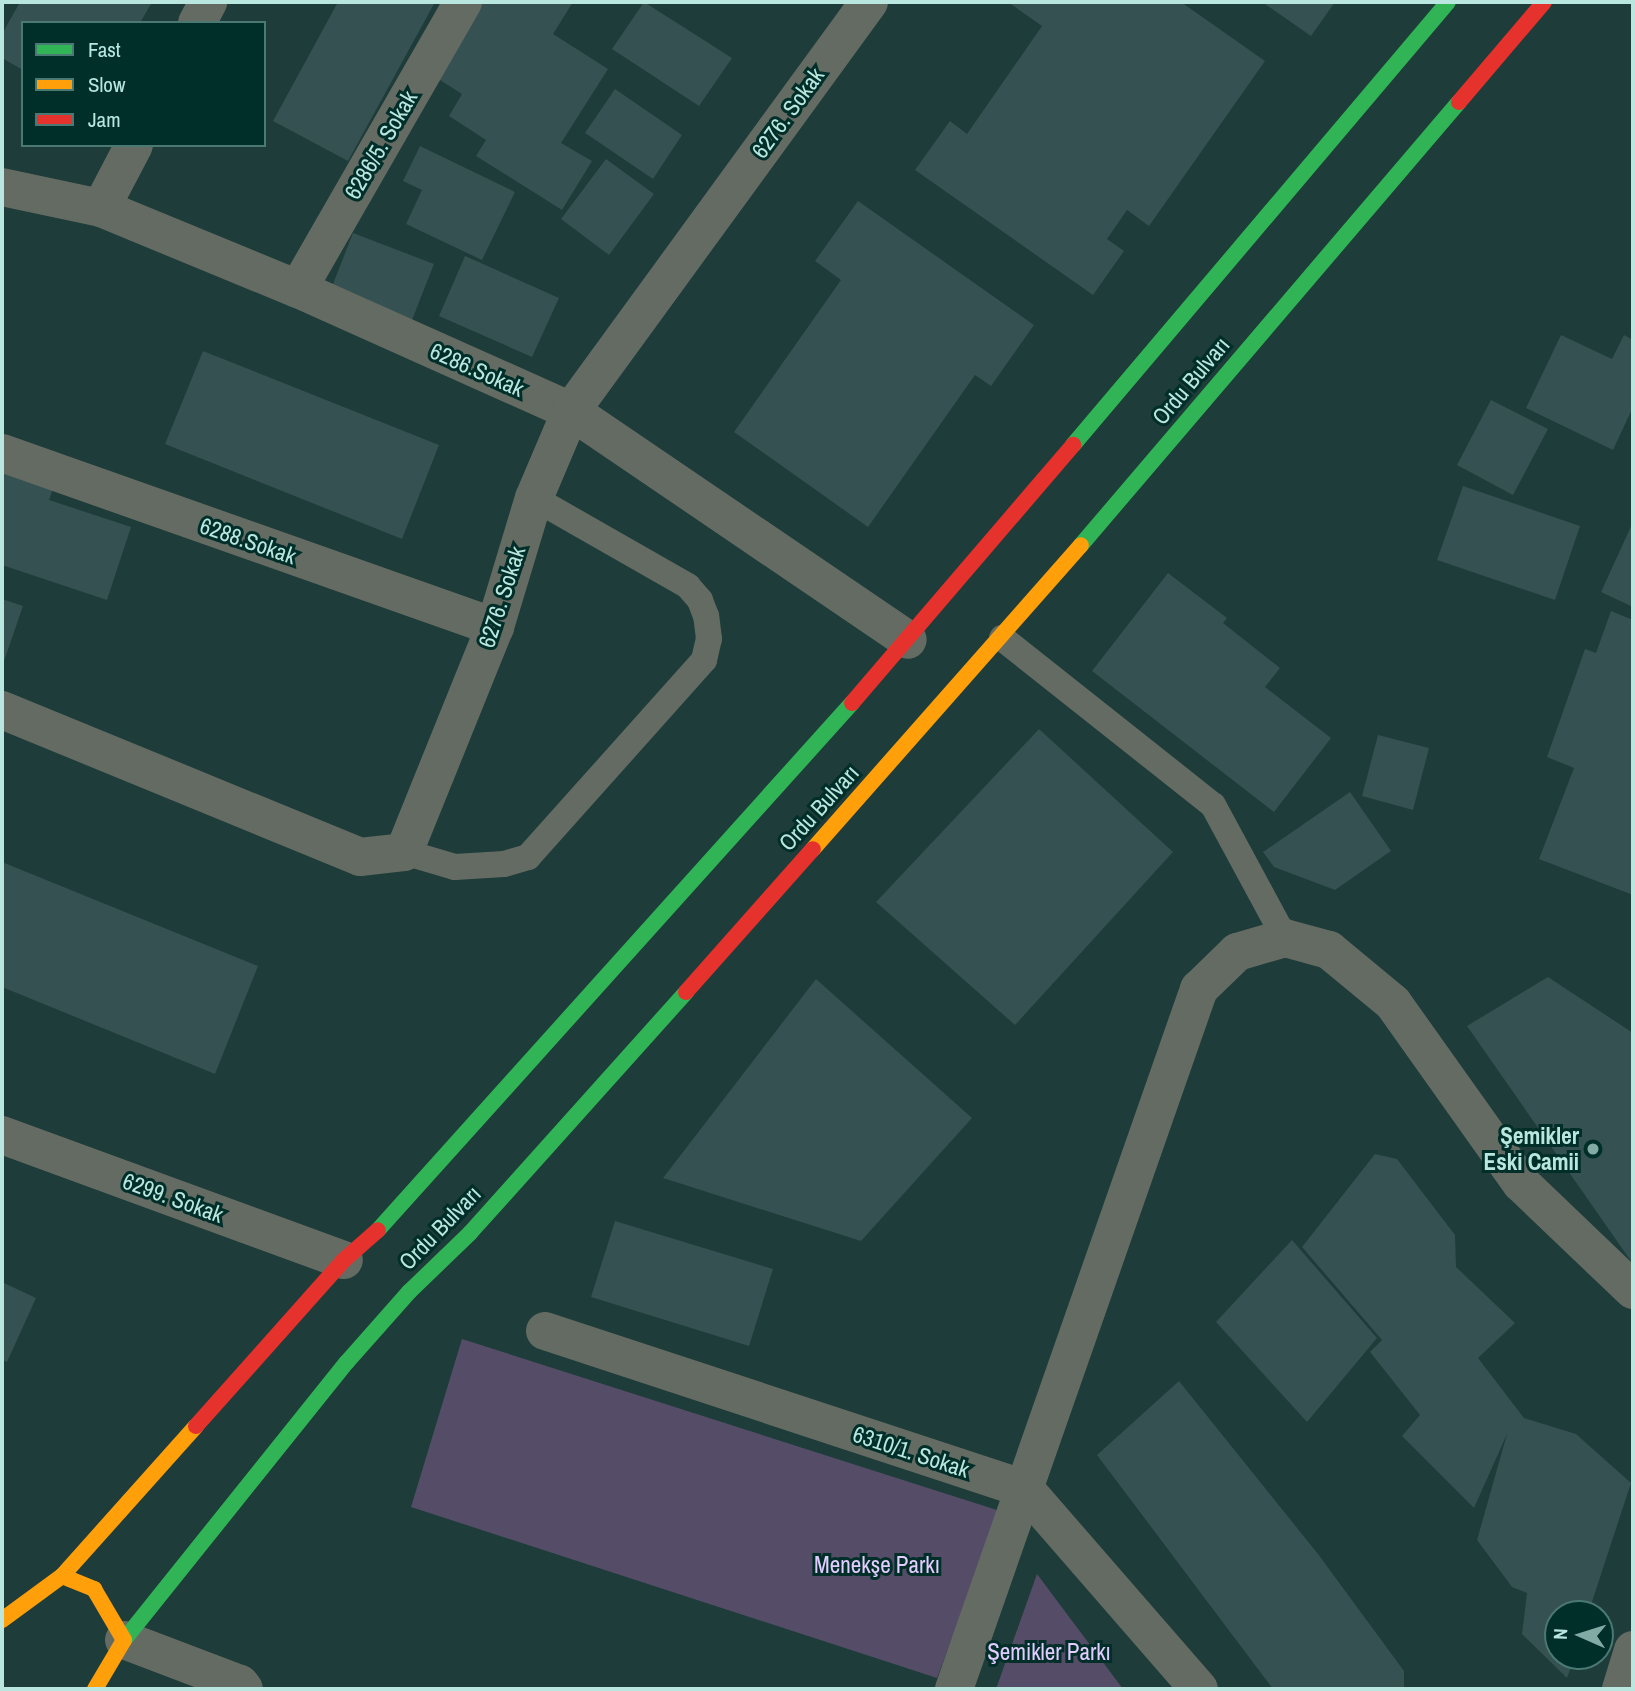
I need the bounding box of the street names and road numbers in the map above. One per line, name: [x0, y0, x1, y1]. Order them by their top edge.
street label: 6276. Sokak: [746, 62, 830, 164]
street label: 6286/5. Sokak: [339, 86, 423, 204]
street label: Ordu Bulvarı: [1146, 332, 1236, 430]
street label: 6286.Sokak: [426, 337, 528, 403]
street label: 6288.Sokak: [196, 512, 300, 570]
street label: 6276. Sokak: [473, 543, 531, 651]
street label: Ordu Bulvarı: [773, 759, 865, 857]
street label: 6299. Sokak: [119, 1167, 227, 1229]
street label: Ordu Bulvarı: [393, 1180, 487, 1276]
street label: 6310/1. Sokak: [849, 1420, 973, 1484]

